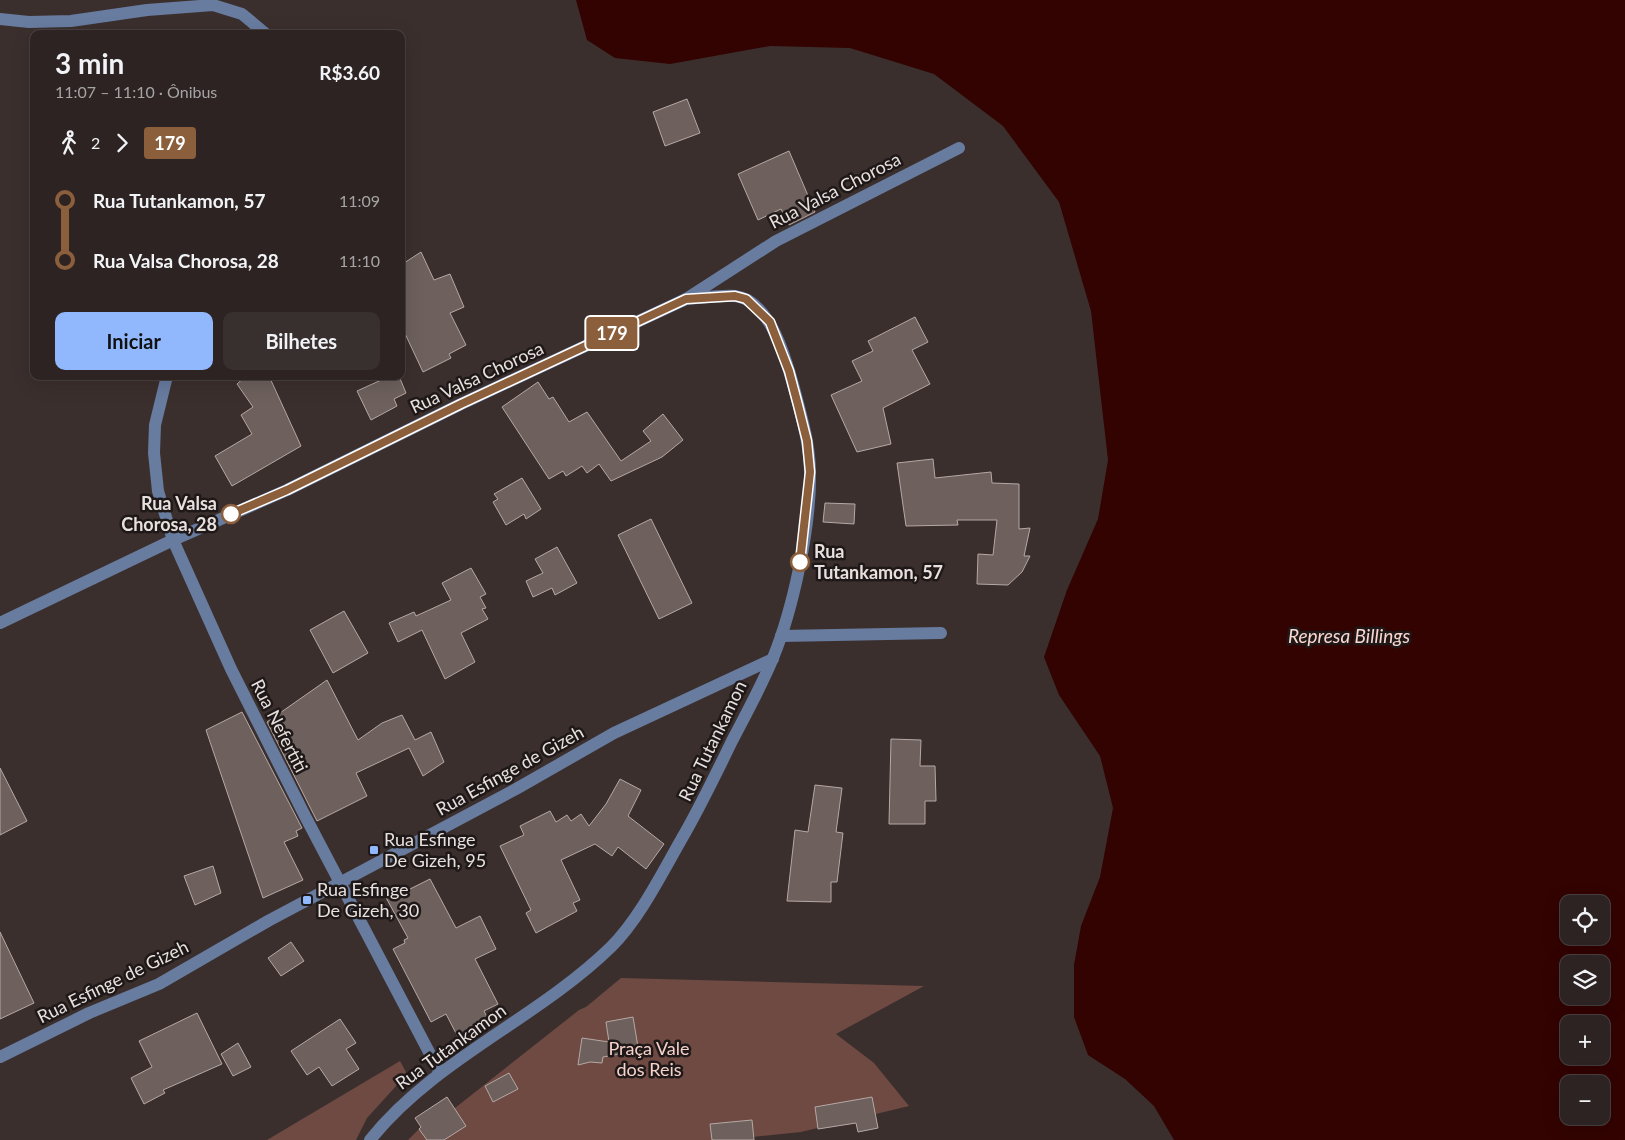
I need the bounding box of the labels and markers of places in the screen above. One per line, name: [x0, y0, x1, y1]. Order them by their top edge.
place label: Rua Valsa Chorosa, 28: [121, 492, 217, 535]
marker: Rua Valsa Chorosa, 28: [221, 504, 241, 524]
place label: Rua Tutankamon, 57: [814, 540, 943, 583]
marker: Rua Tutankamon, 57: [790, 552, 810, 572]
place label: Rua Esfinge De Gizeh, 95: [384, 828, 486, 871]
marker: Rua Esfinge De Gizeh, 95: [368, 844, 380, 856]
place label: Rua Esfinge De Gizeh, 30: [317, 878, 419, 921]
marker: Rua Esfinge De Gizeh, 30: [301, 894, 313, 906]

